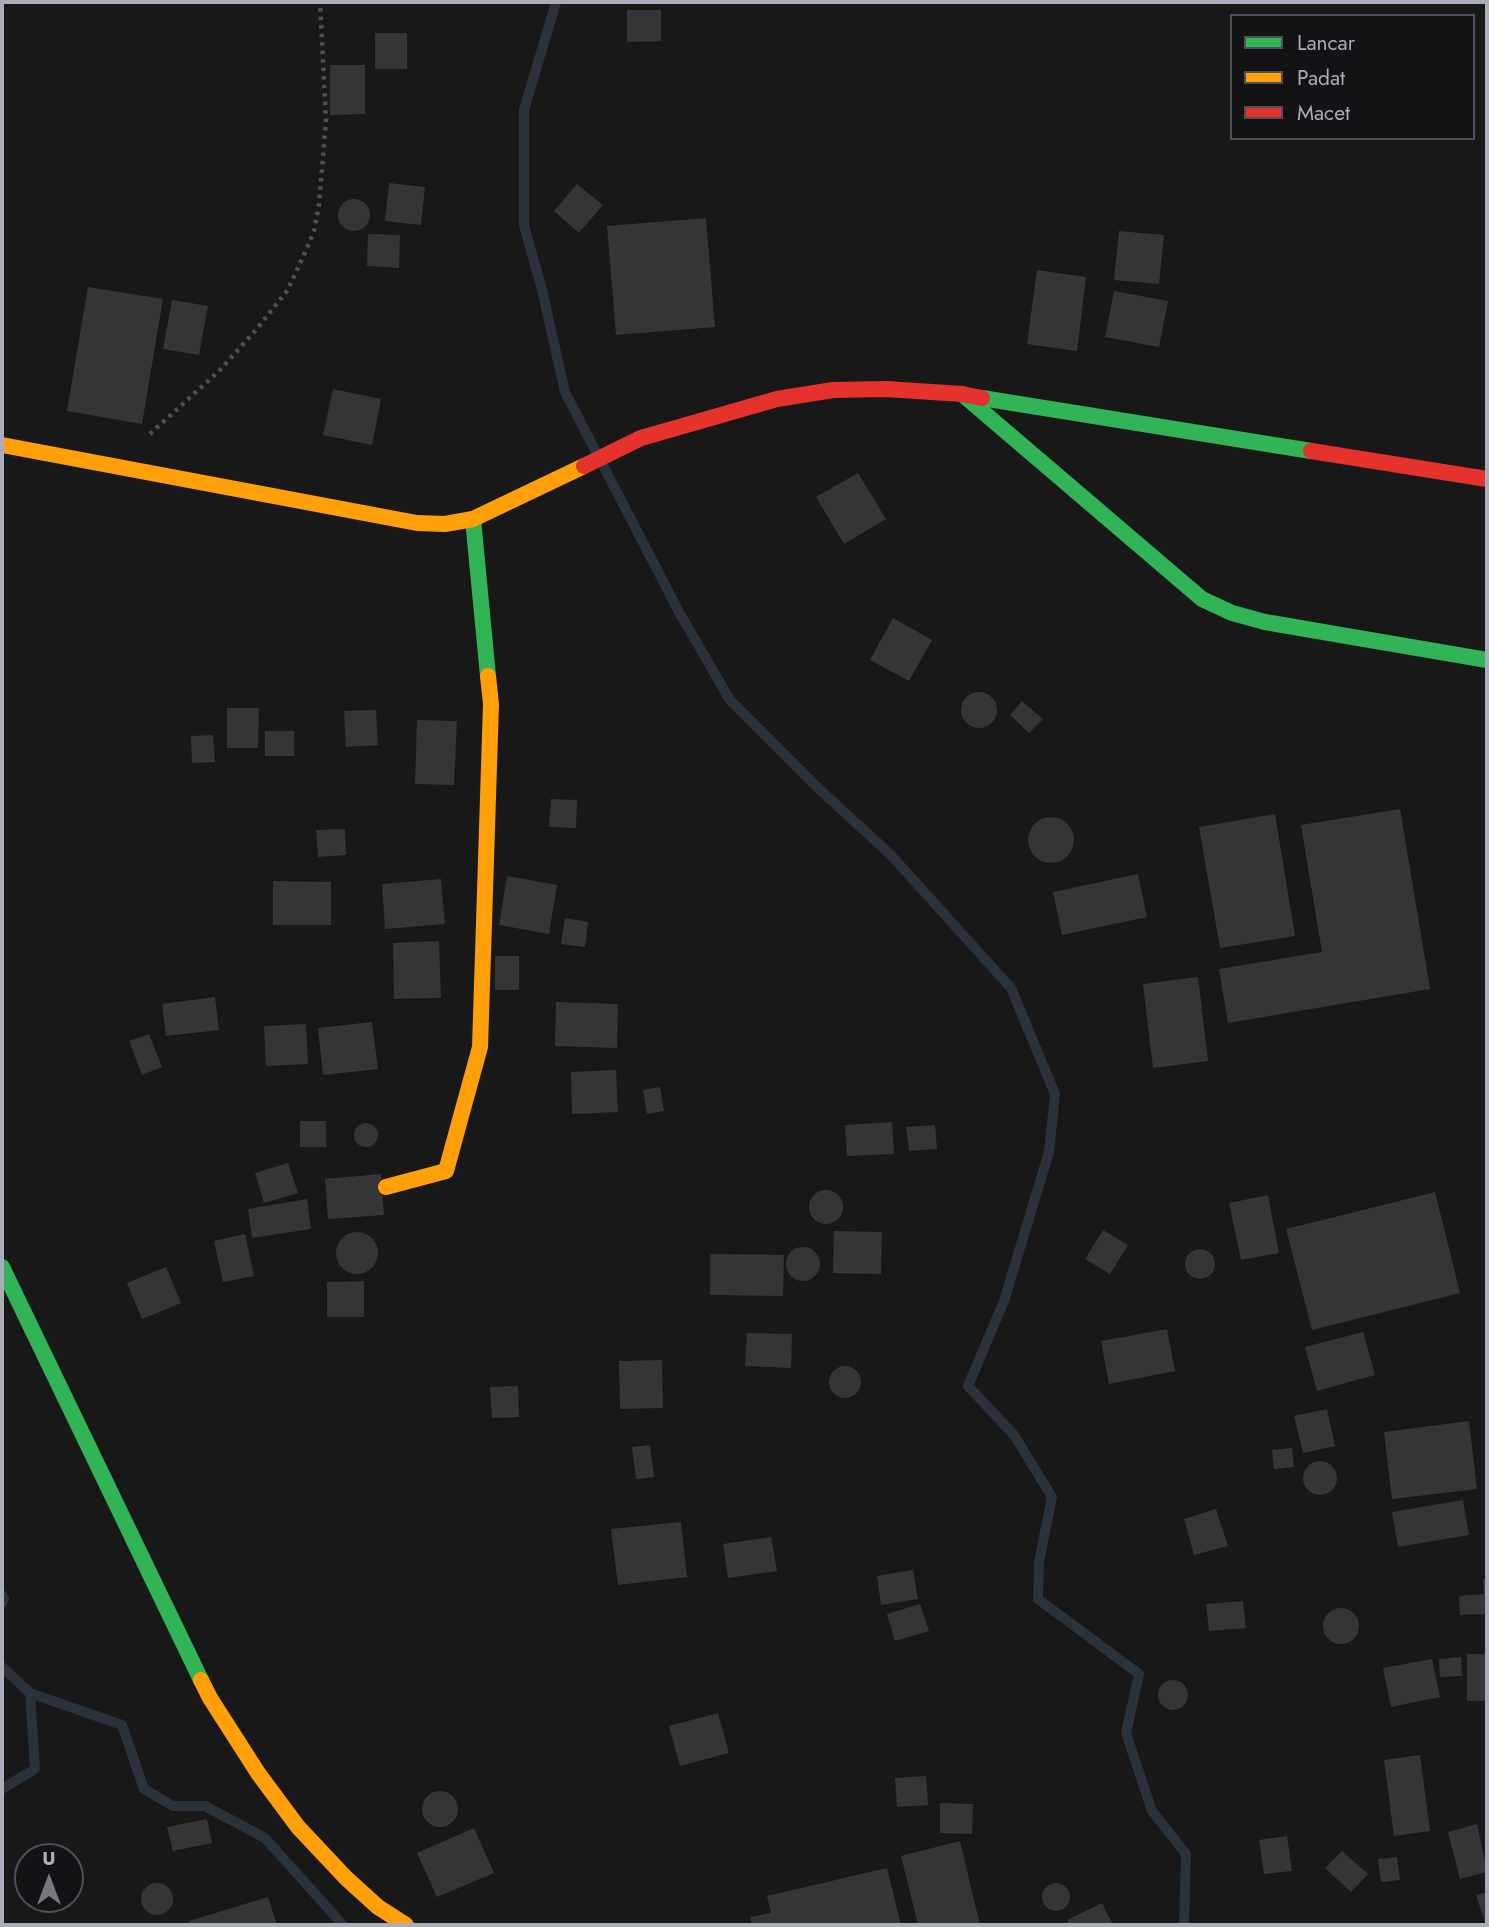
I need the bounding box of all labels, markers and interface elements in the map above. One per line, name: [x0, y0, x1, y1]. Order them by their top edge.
legend: [1230, 14, 1475, 140]
text: Lancar: [1297, 28, 1355, 58]
text: Padat: [1297, 63, 1345, 93]
text: Macet: [1297, 98, 1350, 128]
north arrow: [14, 1843, 84, 1913]
text: U: [42, 1845, 56, 1872]

